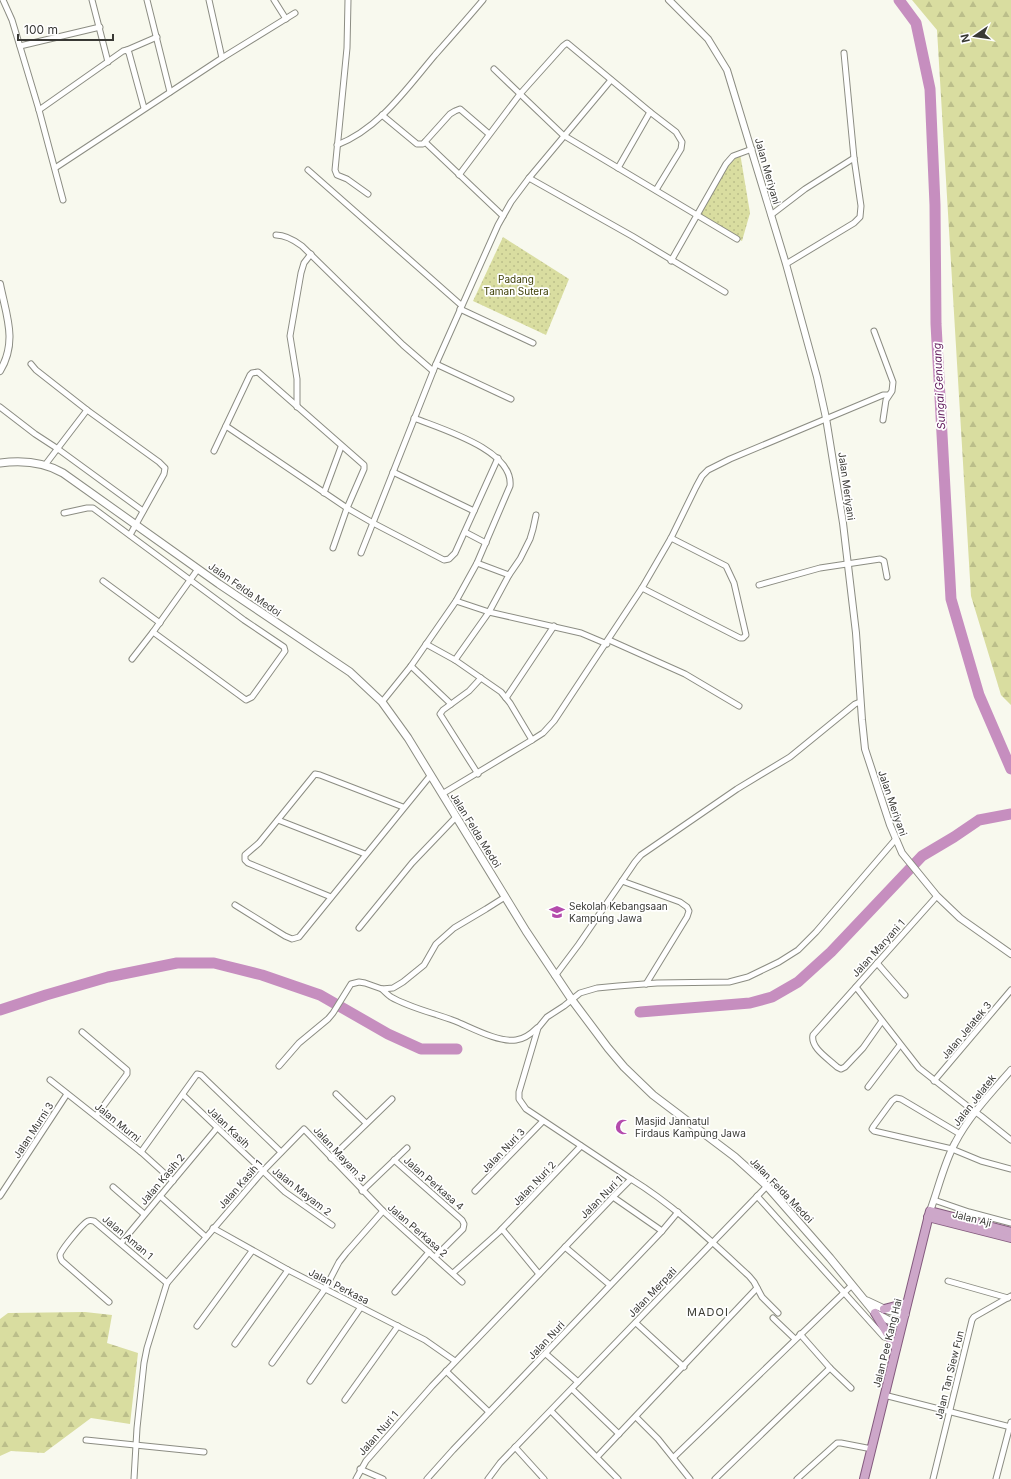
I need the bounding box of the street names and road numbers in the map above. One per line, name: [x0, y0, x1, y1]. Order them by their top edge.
street label: Jalan Meriyani: [753, 136, 783, 206]
street label: Jalan Meriyani: [836, 451, 858, 521]
street label: Jalan Felda Medoi: [206, 559, 284, 619]
street label: Jalan Meriyani: [876, 769, 910, 837]
street label: Jalan Felda Medoi: [448, 790, 504, 870]
street label: Jalan Maryani 1: [849, 917, 907, 979]
street label: Jalan Jelatek 3: [939, 999, 993, 1061]
street label: Jalan Jelatek: [950, 1071, 998, 1128]
street label: Jalan Murni 3: [10, 1100, 56, 1160]
street label: Jalan Murni: [93, 1100, 143, 1144]
street label: Jalan Kasih: [205, 1104, 253, 1150]
street label: Jalan Mayam 3: [311, 1124, 369, 1184]
street label: Jalan Nuri 3: [479, 1125, 527, 1175]
street label: Jalan Kasih 2: [137, 1151, 187, 1207]
street label: Jalan Perkasa 4: [402, 1154, 466, 1212]
street label: Jalan Felda Medoi: [748, 1155, 816, 1225]
street label: Jalan Kasih 1: [215, 1157, 265, 1211]
street label: Jalan Nuri 2: [510, 1158, 558, 1208]
street label: Jalan Mayam 2: [270, 1164, 334, 1218]
street label: Jalan Nuri 1: [577, 1173, 625, 1221]
street label: Jalan Perkasa 2: [386, 1201, 450, 1259]
street label: Jalan Aji: [951, 1207, 993, 1229]
street label: Jalan Aman 1: [100, 1212, 156, 1262]
street label: Jalan Merpati: [625, 1265, 679, 1319]
street label: Jalan Perkasa: [307, 1266, 371, 1306]
street label: Jalan Pee Kang Hai: [870, 1297, 904, 1389]
street label: Jalan Nuri: [525, 1318, 567, 1362]
street label: Jalan Tan Siew Fun: [932, 1329, 966, 1421]
street label: Jalan Nuri 1: [356, 1408, 400, 1458]

